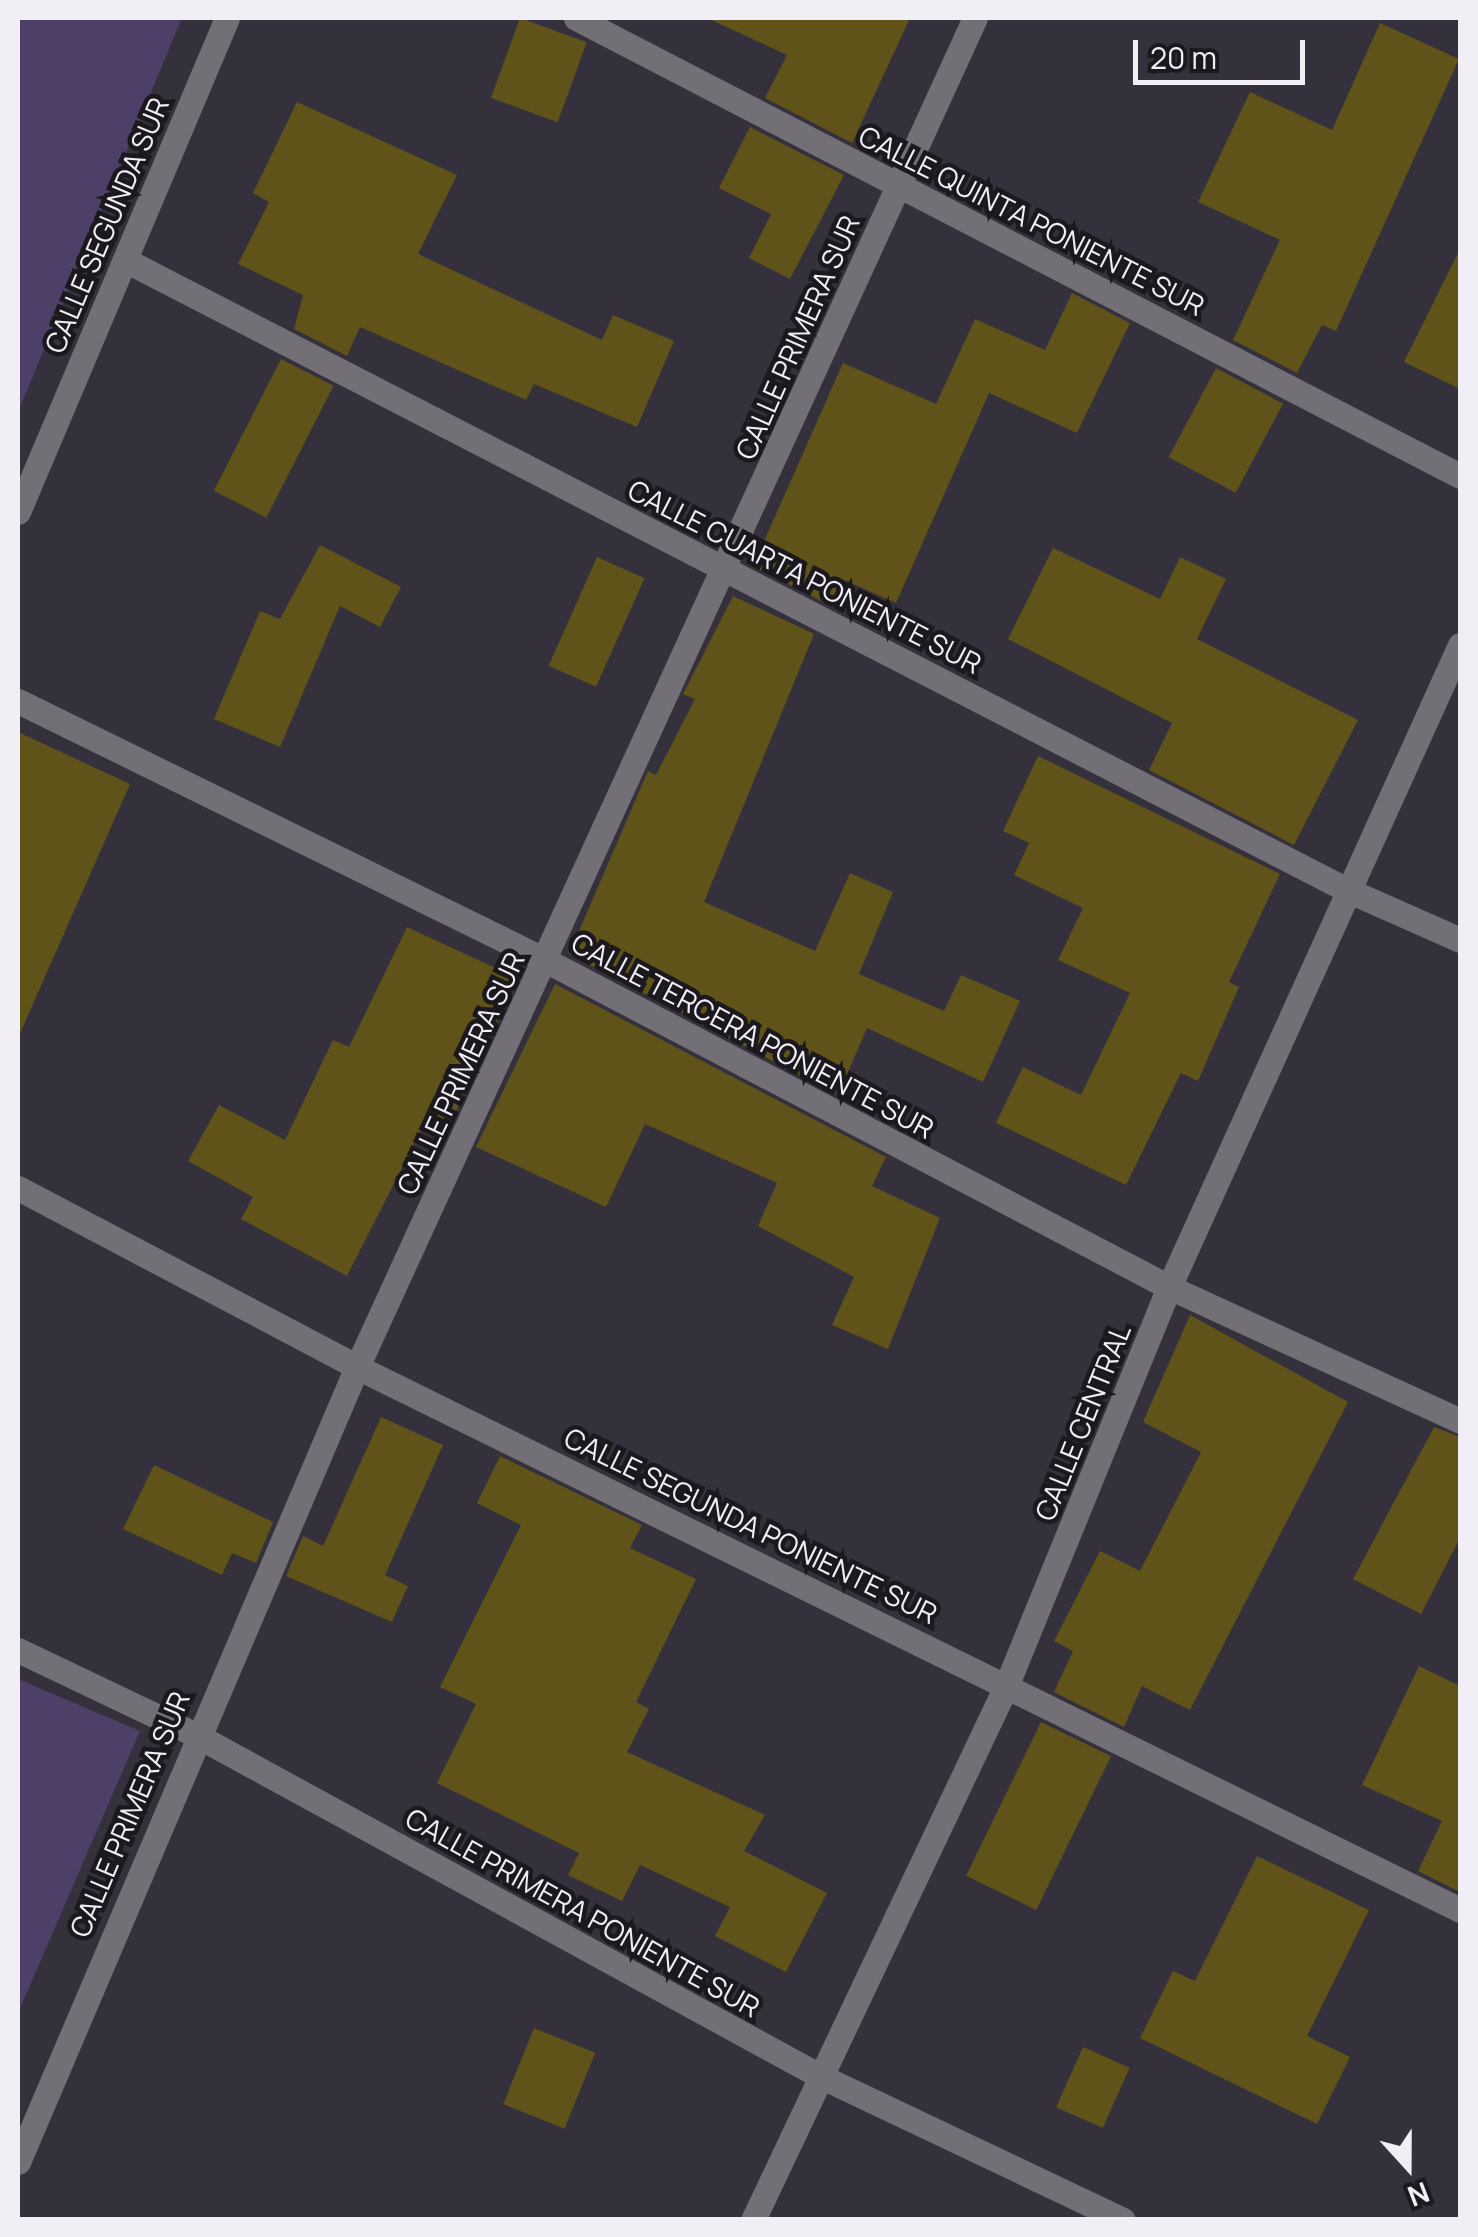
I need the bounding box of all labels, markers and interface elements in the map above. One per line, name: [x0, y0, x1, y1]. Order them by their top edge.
scale bar: [1138, 20, 1310, 82]
text: 20 m: [1150, 37, 1217, 78]
street label: CALLE SEGUNDA SUR: [37, 92, 175, 358]
street label: CALLE QUINTA PONIENTE SUR: [854, 118, 1210, 322]
street label: CALLE PRIMERA SUR: [728, 210, 866, 464]
street label: CALLE CUARTA PONIENTE SUR: [623, 472, 987, 680]
street label: CALLE TERCERA PONIENTE SUR: [566, 925, 940, 1145]
street label: CALLE PRIMERA SUR: [389, 946, 531, 1200]
street label: CALLE CENTRAL: [1027, 1319, 1137, 1525]
street label: CALLE SEGUNDA PONIENTE SUR: [559, 1420, 943, 1630]
street label: CALLE PRIMERA SUR: [62, 1686, 196, 1942]
street label: CALLE PRIMERA PONIENTE SUR: [400, 1800, 766, 2024]
north arrow: [1358, 2117, 1458, 2217]
text: N: [1403, 2174, 1435, 2216]

